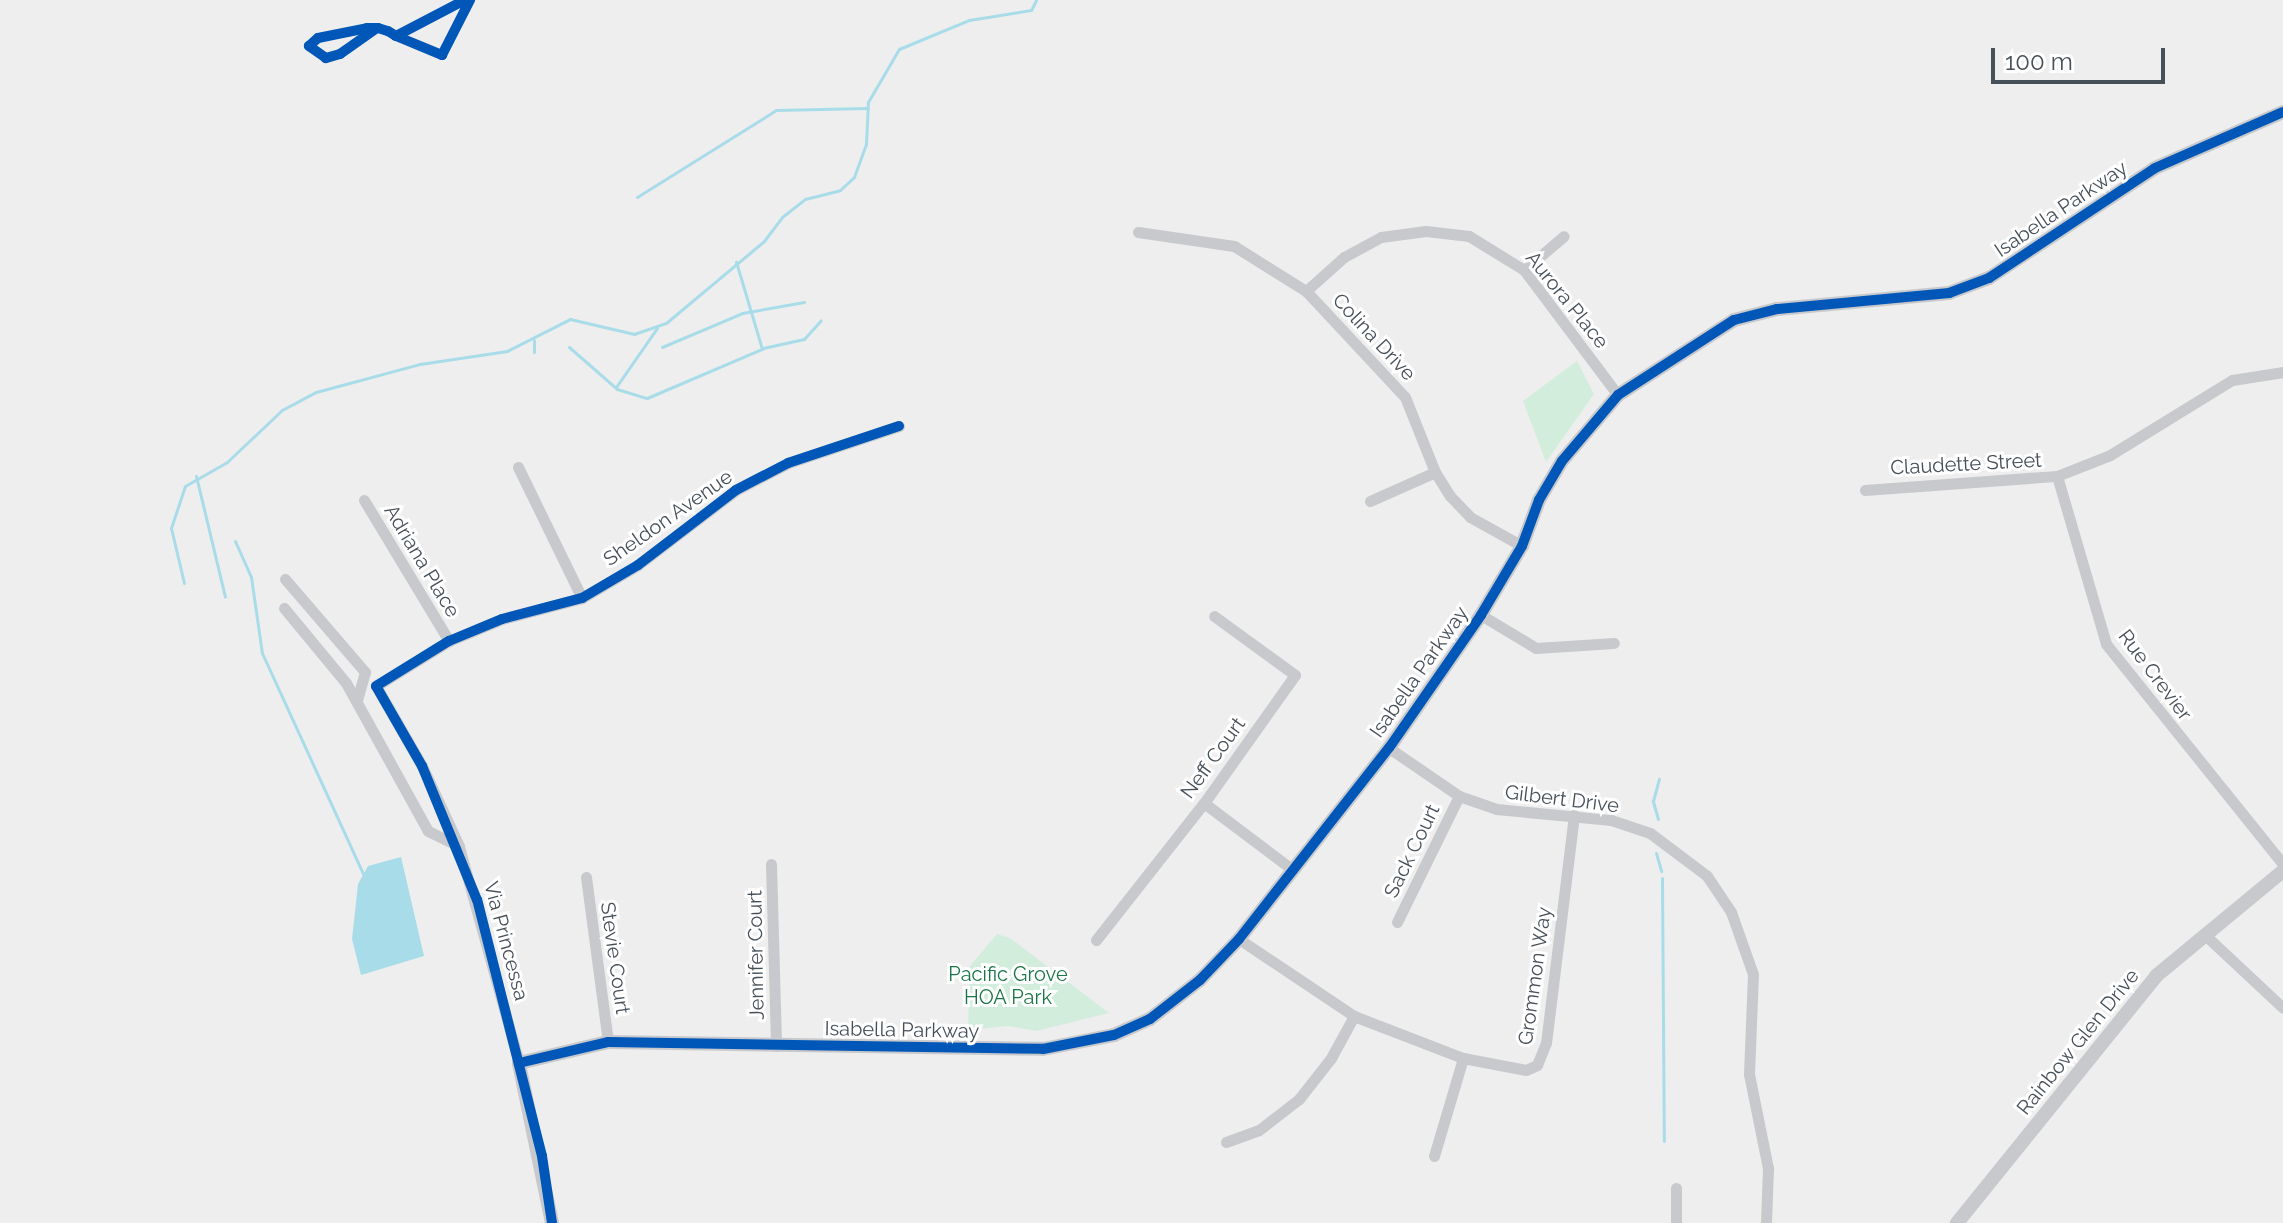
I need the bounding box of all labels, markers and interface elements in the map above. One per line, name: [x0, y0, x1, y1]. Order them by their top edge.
scale bar: [1995, 32, 2169, 82]
text: 100 m: [2005, 47, 2073, 76]
street label: Isabella Parkway: [1990, 156, 2132, 262]
street label: Aurora Place: [1520, 247, 1614, 353]
street label: Colina Drive: [1327, 288, 1421, 386]
street label: Claudette Street: [1890, 448, 2042, 480]
street label: Sheldon Avenue: [599, 465, 737, 571]
street label: Adriana Place: [379, 500, 465, 622]
street label: Isabella Parkway: [1365, 602, 1473, 742]
street label: Rue Crevier: [2113, 625, 2197, 725]
street label: Neff Court: [1175, 713, 1251, 803]
street label: Gilbert Drive: [1504, 780, 1620, 818]
street label: Sack Court: [1379, 800, 1445, 902]
street label: Via Princessa: [479, 879, 533, 1003]
street label: Jennifer Court: [743, 890, 769, 1020]
street label: Stevie Court: [595, 900, 635, 1016]
street label: Grommon Way: [1513, 905, 1557, 1047]
park label: Pacific Grove HOA Park: [948, 963, 1068, 1010]
street label: Rainbow Glen Drive: [2012, 964, 2144, 1120]
street label: Isabella Parkway: [824, 1017, 980, 1043]

